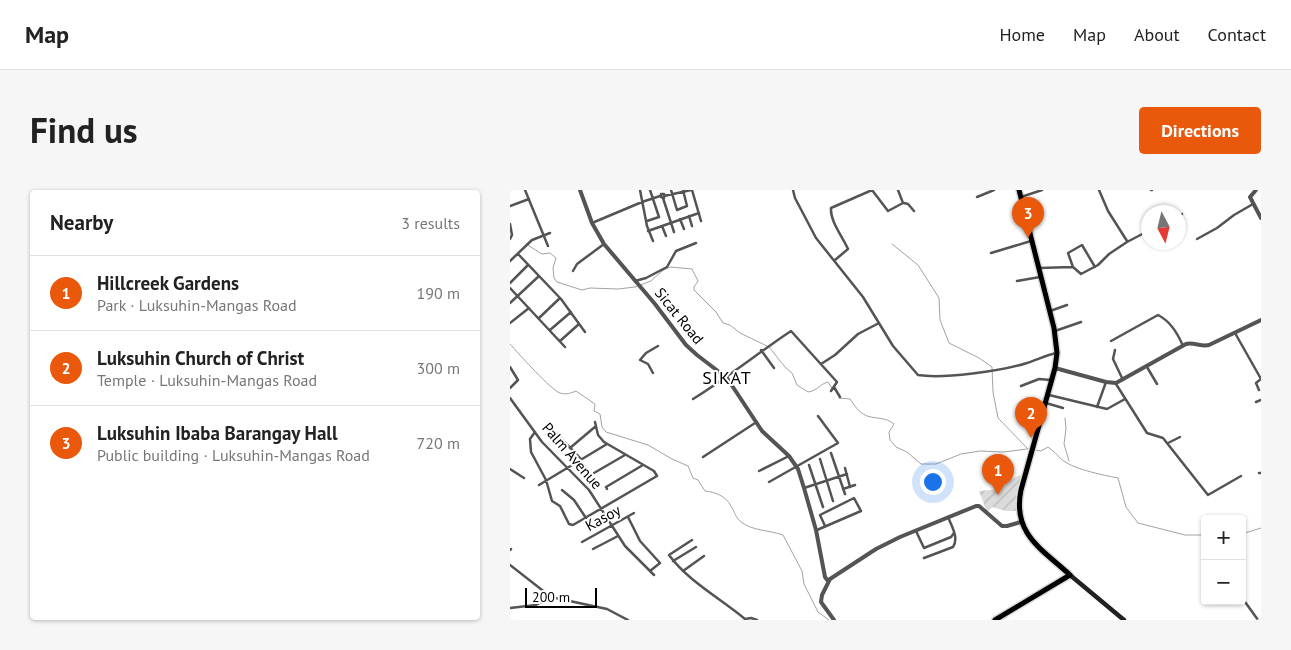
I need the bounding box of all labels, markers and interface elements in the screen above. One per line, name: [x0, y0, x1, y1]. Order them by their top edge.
text: Map: [25, 19, 69, 50]
text: Home: [999, 23, 1045, 46]
text: Map: [1073, 23, 1106, 46]
text: About: [1134, 23, 1180, 46]
text: Contact: [1208, 23, 1266, 46]
text: Find us: [30, 107, 138, 153]
button: Directions: [1139, 107, 1261, 154]
pin: 3: [1012, 197, 1044, 238]
north arrow: [1141, 205, 1186, 250]
text: Nearby: [50, 209, 113, 236]
text: 3 results: [401, 213, 460, 233]
text: Hillcreek Gardens: [97, 271, 239, 295]
text: 1: [61, 283, 71, 303]
text: 190 m: [417, 283, 460, 303]
street label: Sicat Road: [651, 284, 708, 348]
text: Park · Luksuhin-Mangas Road: [97, 295, 297, 315]
text: Luksuhin Church of Christ: [97, 346, 304, 370]
text: 2: [61, 358, 71, 378]
text: 300 m: [417, 358, 460, 378]
district label: SIKAT: [702, 366, 752, 389]
text: Temple · Luksuhin-Mangas Road: [97, 370, 317, 390]
pin: 2: [1015, 397, 1047, 438]
street label: Palm Avenue: [538, 418, 607, 493]
text: Luksuhin Ibaba Barangay Hall: [97, 421, 338, 445]
text: 3: [61, 433, 71, 453]
text: 720 m: [417, 433, 460, 453]
text: Public building · Luksuhin-Mangas Road: [97, 445, 370, 465]
pin: 1: [982, 454, 1014, 495]
your location: [920, 469, 946, 495]
street label: Kasoy: [582, 500, 624, 535]
map controls: [1201, 515, 1246, 605]
button: +: [1201, 515, 1246, 560]
button: −: [1201, 560, 1246, 605]
scale bar: [525, 585, 598, 608]
text: 200 m: [532, 588, 570, 606]

